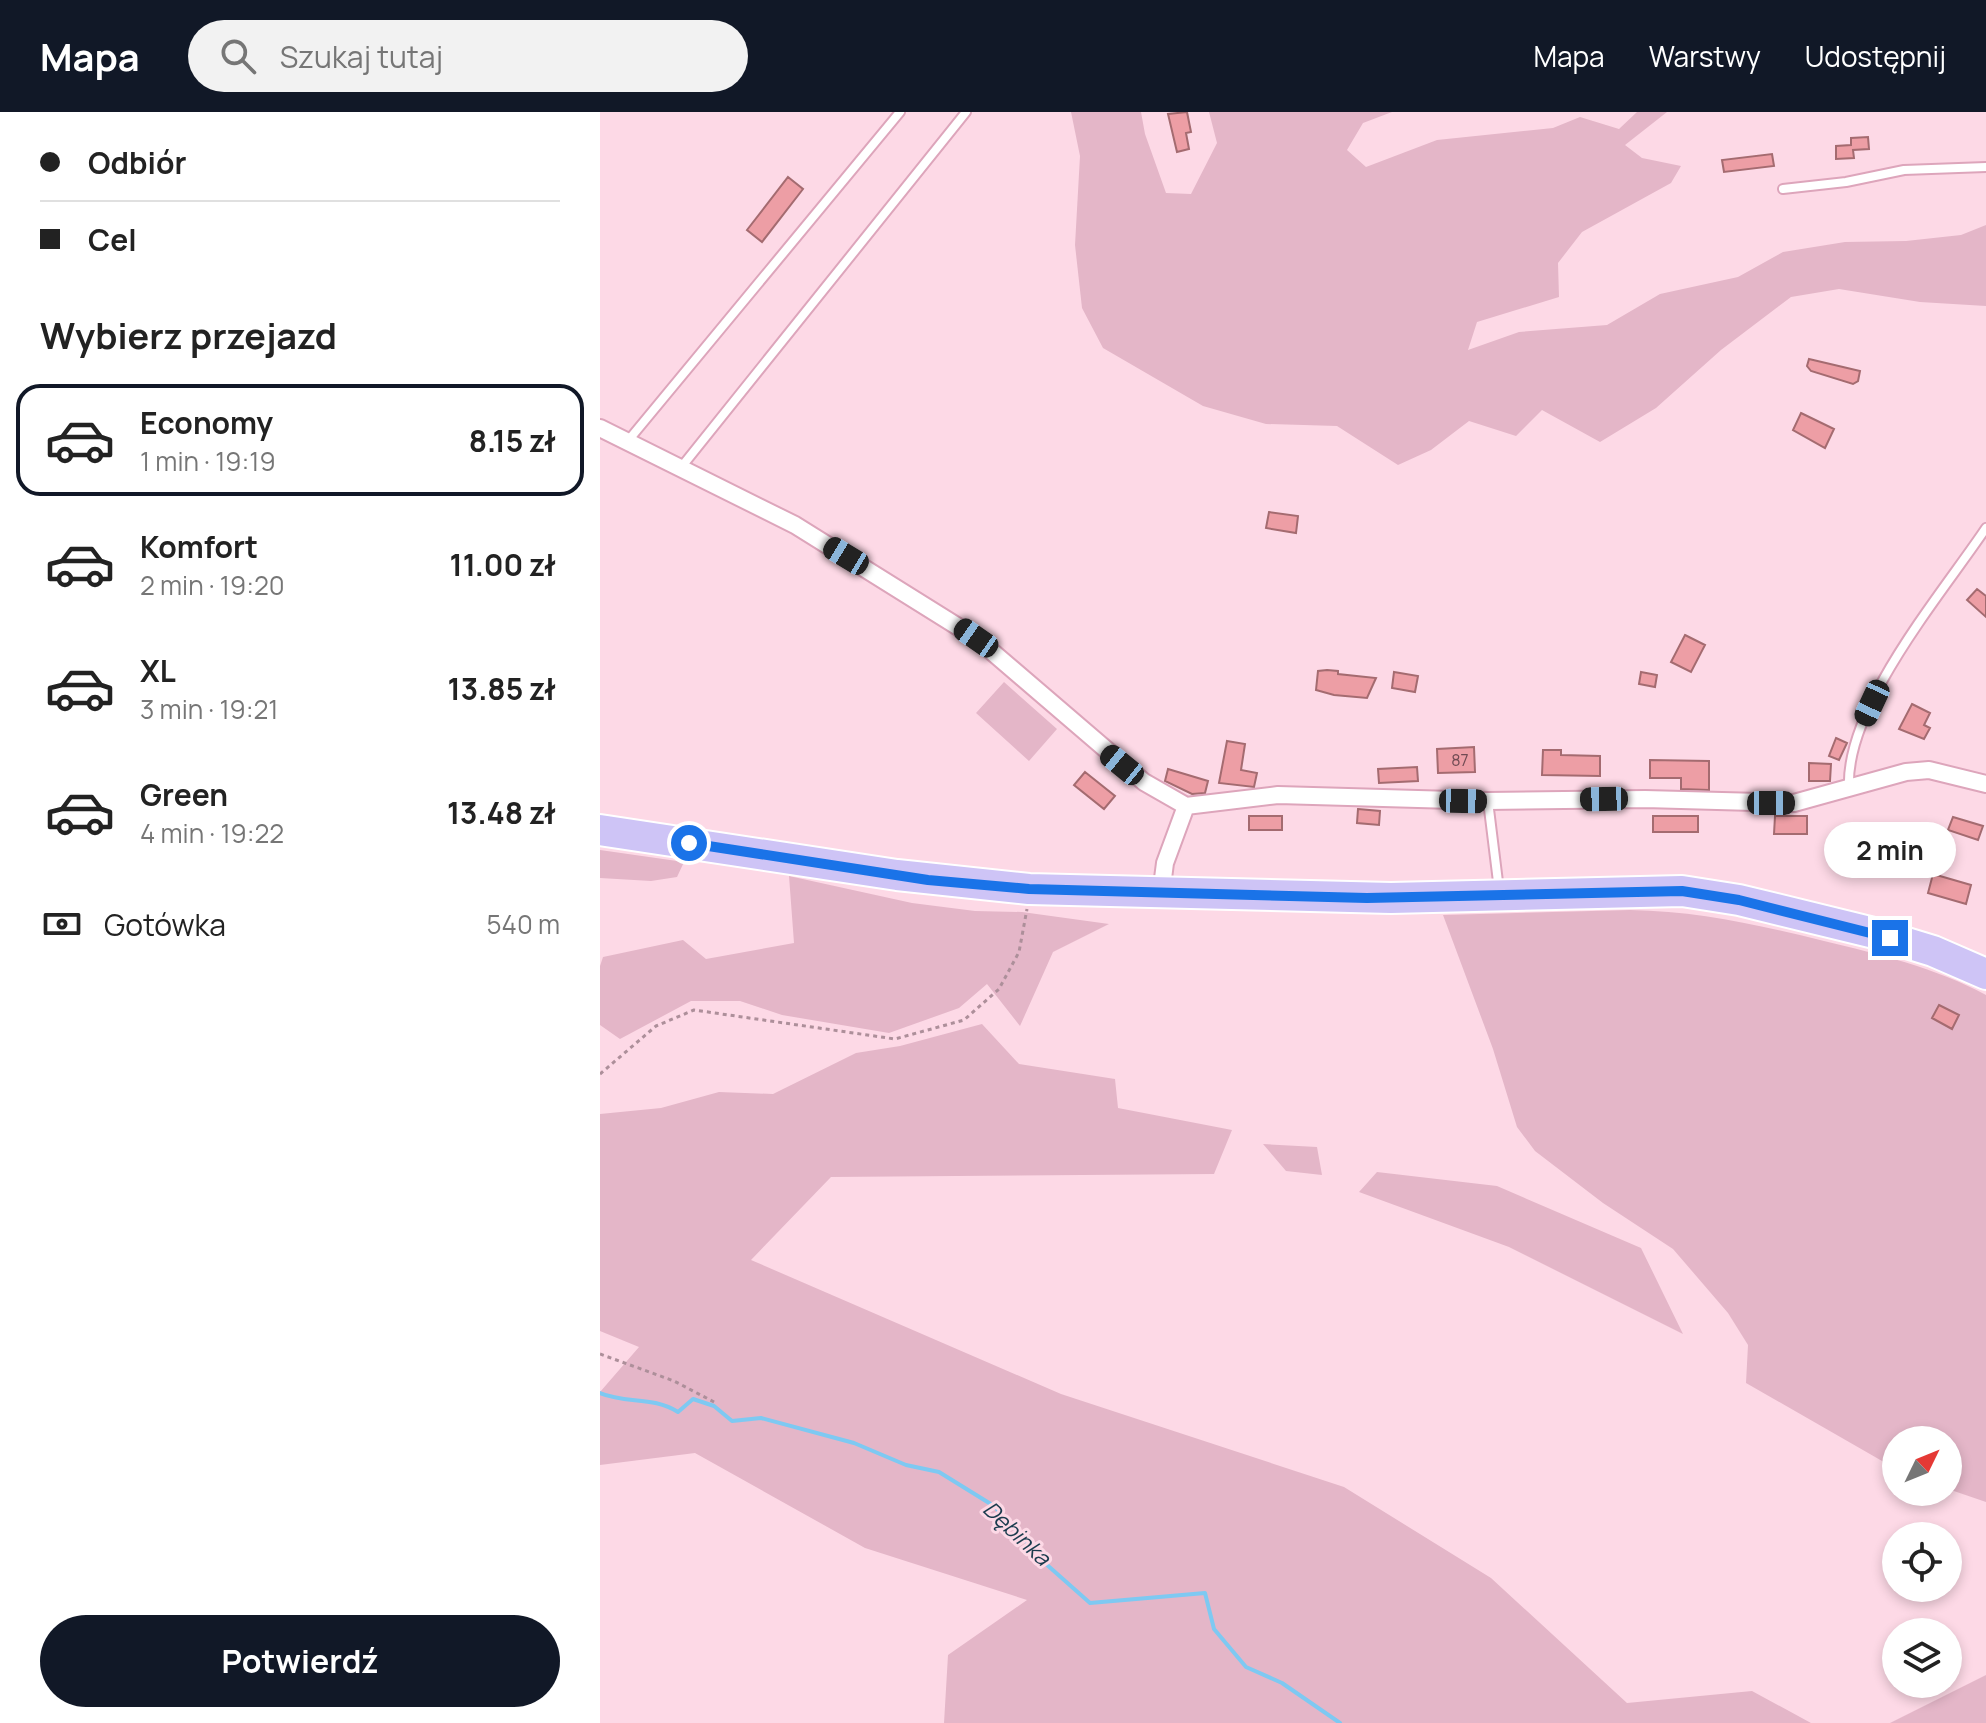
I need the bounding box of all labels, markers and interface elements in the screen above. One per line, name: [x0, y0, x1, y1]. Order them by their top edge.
search box: [188, 20, 748, 92]
text: Mapa: [40, 30, 140, 82]
icon: search: [216, 34, 260, 78]
text: Szukaj tutaj: [280, 36, 443, 77]
text: Mapa: [1533, 37, 1605, 75]
text: Warstwy: [1649, 37, 1761, 75]
text: Udostępnij: [1805, 37, 1946, 75]
text: Odbiór: [88, 142, 186, 183]
text: Cel: [88, 219, 137, 260]
text: Wybierz przejazd: [40, 311, 337, 360]
text: Economy: [140, 402, 273, 443]
icon: car: [44, 404, 116, 476]
text: 8.15 zł: [469, 420, 556, 461]
text: 1 min · 19:19: [140, 443, 276, 479]
text: Komfort: [140, 526, 258, 567]
icon: car: [44, 528, 116, 600]
car: [819, 533, 873, 579]
text: 11.00 zł: [450, 544, 556, 585]
text: 2 min · 19:20: [140, 567, 285, 603]
car: [949, 614, 1003, 662]
text: XL: [140, 650, 176, 691]
icon: car: [44, 652, 116, 724]
text: 13.85 zł: [448, 668, 556, 709]
car: [1851, 676, 1893, 730]
text: 3 min · 19:21: [140, 691, 278, 727]
car: [1096, 741, 1148, 789]
house number: 87: [1451, 749, 1469, 771]
text: Green: [140, 774, 228, 815]
icon: car: [44, 776, 116, 848]
car: [1580, 787, 1628, 811]
car: [1439, 789, 1487, 813]
car: [1747, 791, 1795, 815]
text: 13.48 zł: [447, 792, 556, 833]
text: 4 min · 19:22: [140, 815, 284, 851]
callout: 2 min: [1824, 822, 1956, 878]
route start: [671, 825, 707, 861]
text: 2 min: [1856, 832, 1924, 868]
icon: cash: [40, 902, 84, 946]
text: Gotówka: [104, 904, 226, 945]
text: 540 m: [487, 906, 560, 942]
route end: [1872, 920, 1908, 956]
north arrow: [1882, 1426, 1962, 1506]
map controls: [1882, 1426, 1962, 1698]
water label: Dębinka: [977, 1494, 1059, 1573]
button: locate: [1882, 1522, 1962, 1602]
button: Potwierdź: [40, 1615, 560, 1707]
button: layers: [1882, 1618, 1962, 1698]

